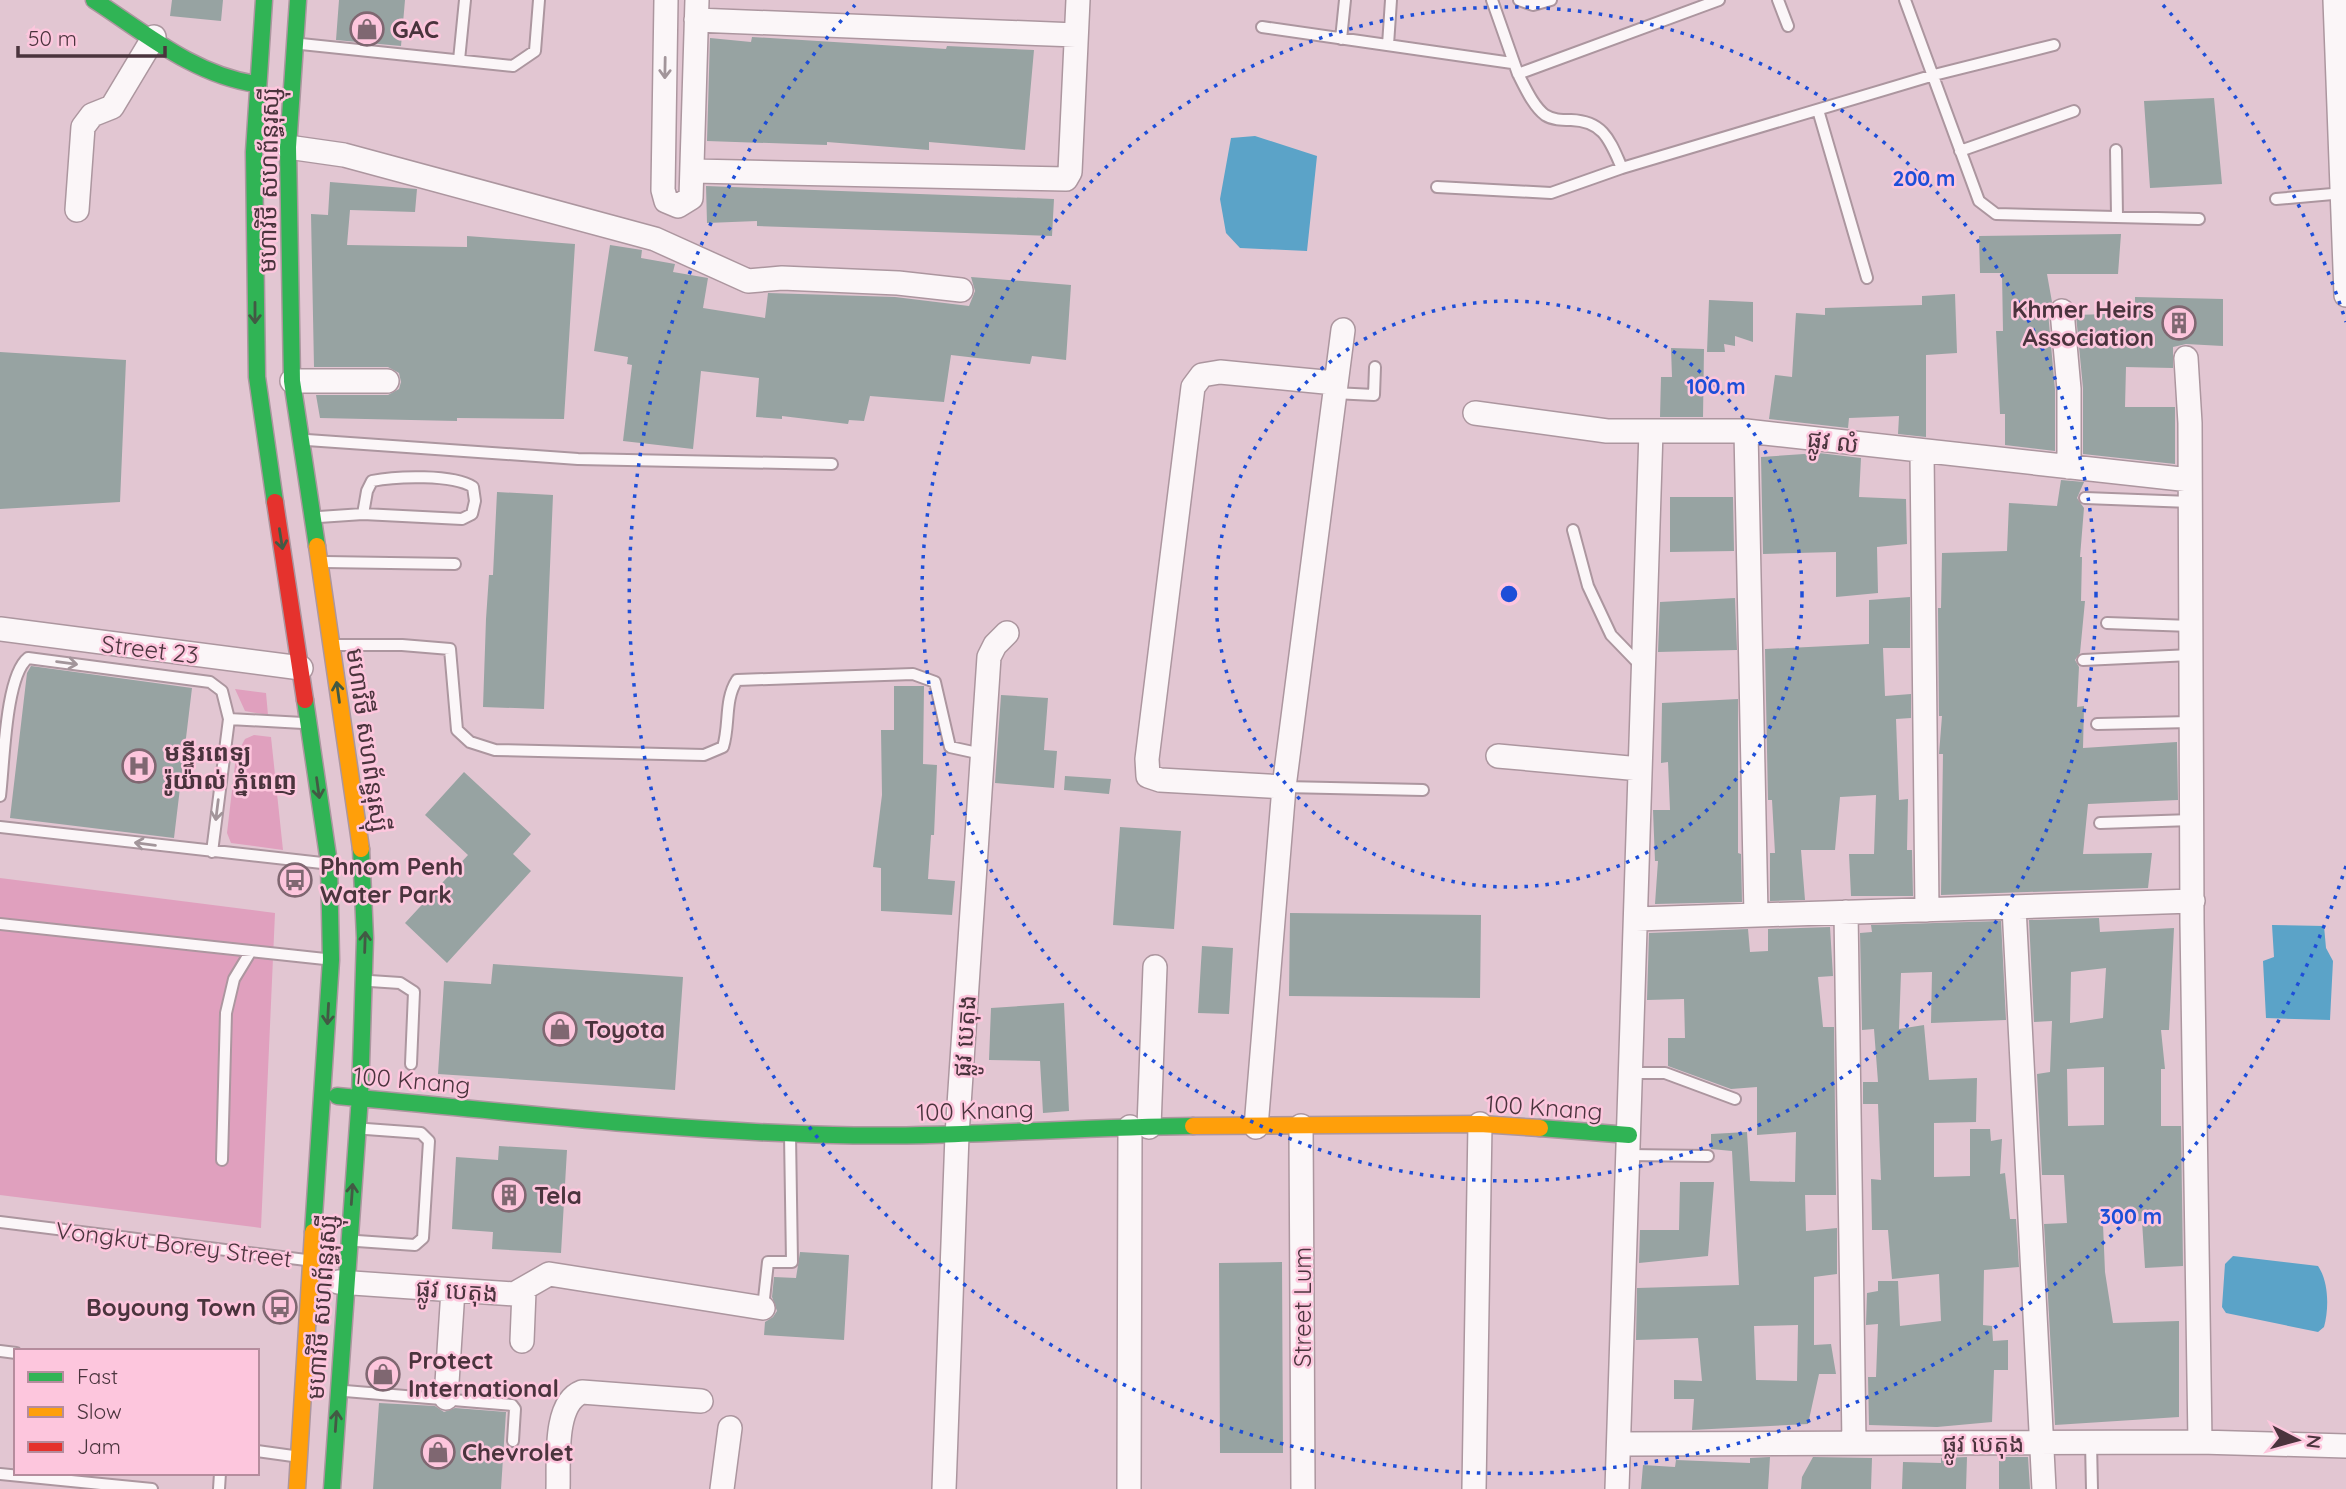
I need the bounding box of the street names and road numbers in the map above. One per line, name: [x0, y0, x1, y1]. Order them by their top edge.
street label: មហាវិថី សហព័ន្ធរុស្ស៊ី: [251, 87, 291, 273]
street label: ផ្លូវ លំ: [1804, 423, 1861, 467]
street label: Street 23: [100, 628, 200, 670]
street label: មហាវិថី សហព័ន្ធរុស្ស៊ី: [334, 646, 396, 835]
street label: ផ្លូវ បេតុង: [946, 994, 990, 1079]
street label: 100 Knang: [352, 1060, 472, 1100]
street label: 100 Knang: [1484, 1088, 1604, 1126]
street label: 100 Knang: [916, 1093, 1034, 1127]
street label: មហាវិថី សហព័ន្ធរុស្ស៊ី: [300, 1213, 349, 1401]
street label: Vongkut Borey Street: [54, 1215, 294, 1273]
street label: Street Lum: [1287, 1247, 1317, 1367]
street label: ផ្លូវ បេតុង: [414, 1272, 499, 1316]
street label: ផ្លូវ បេតុង: [1942, 1428, 2024, 1466]

